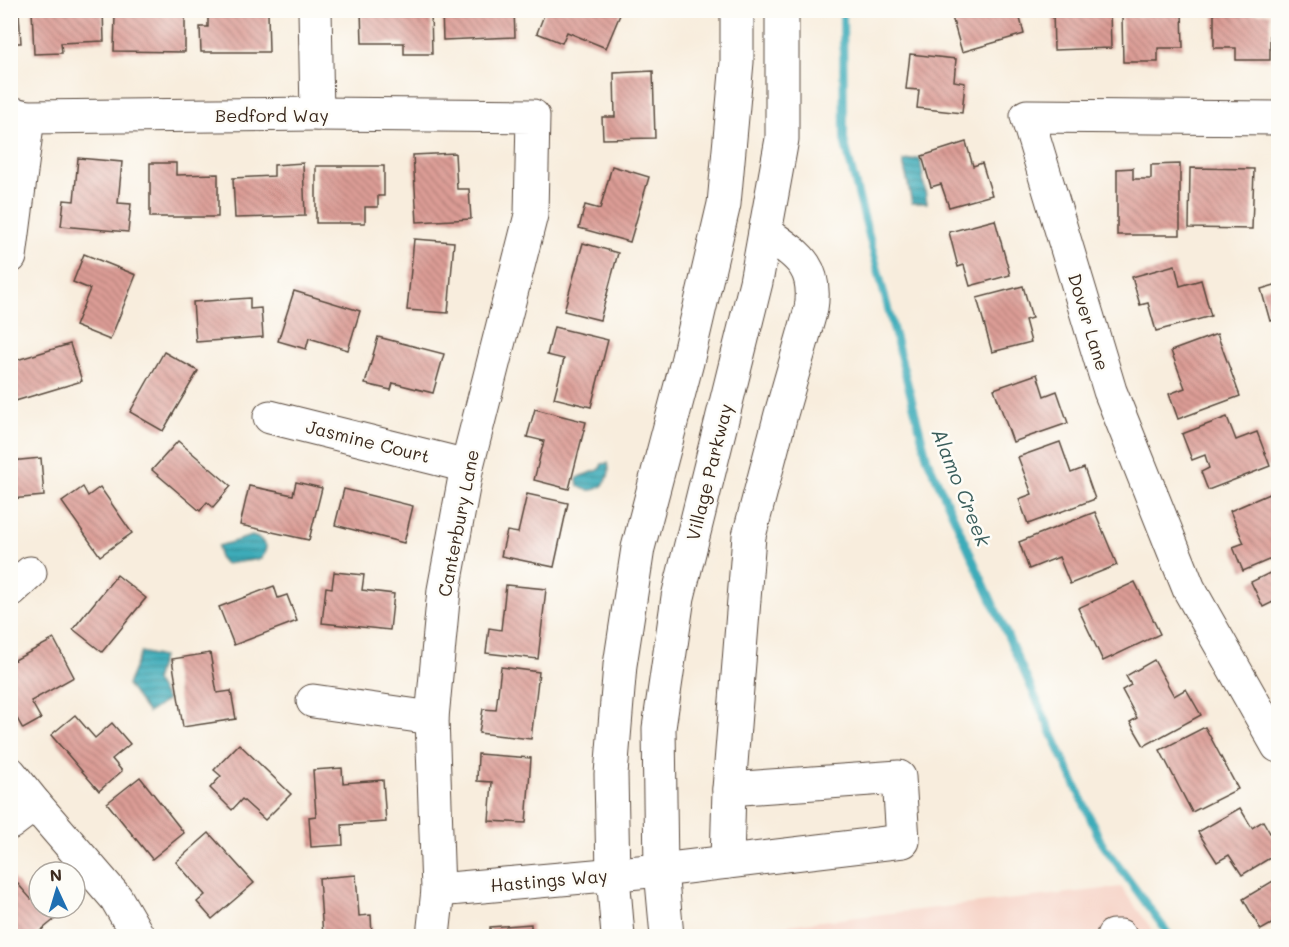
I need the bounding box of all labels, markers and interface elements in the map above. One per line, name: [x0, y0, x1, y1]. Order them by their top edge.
street label: Bedford Way: [215, 103, 329, 127]
street label: Dover Lane: [1063, 271, 1115, 373]
street label: Village Parkway: [680, 401, 738, 543]
street label: Jasmine Court: [304, 414, 432, 468]
water label: Alamo Creek: [926, 424, 998, 550]
street label: Canterbury Lane: [432, 447, 484, 599]
north arrow: [27, 860, 87, 920]
street label: Hastings Way: [489, 863, 609, 897]
text: N: [49, 864, 63, 885]

